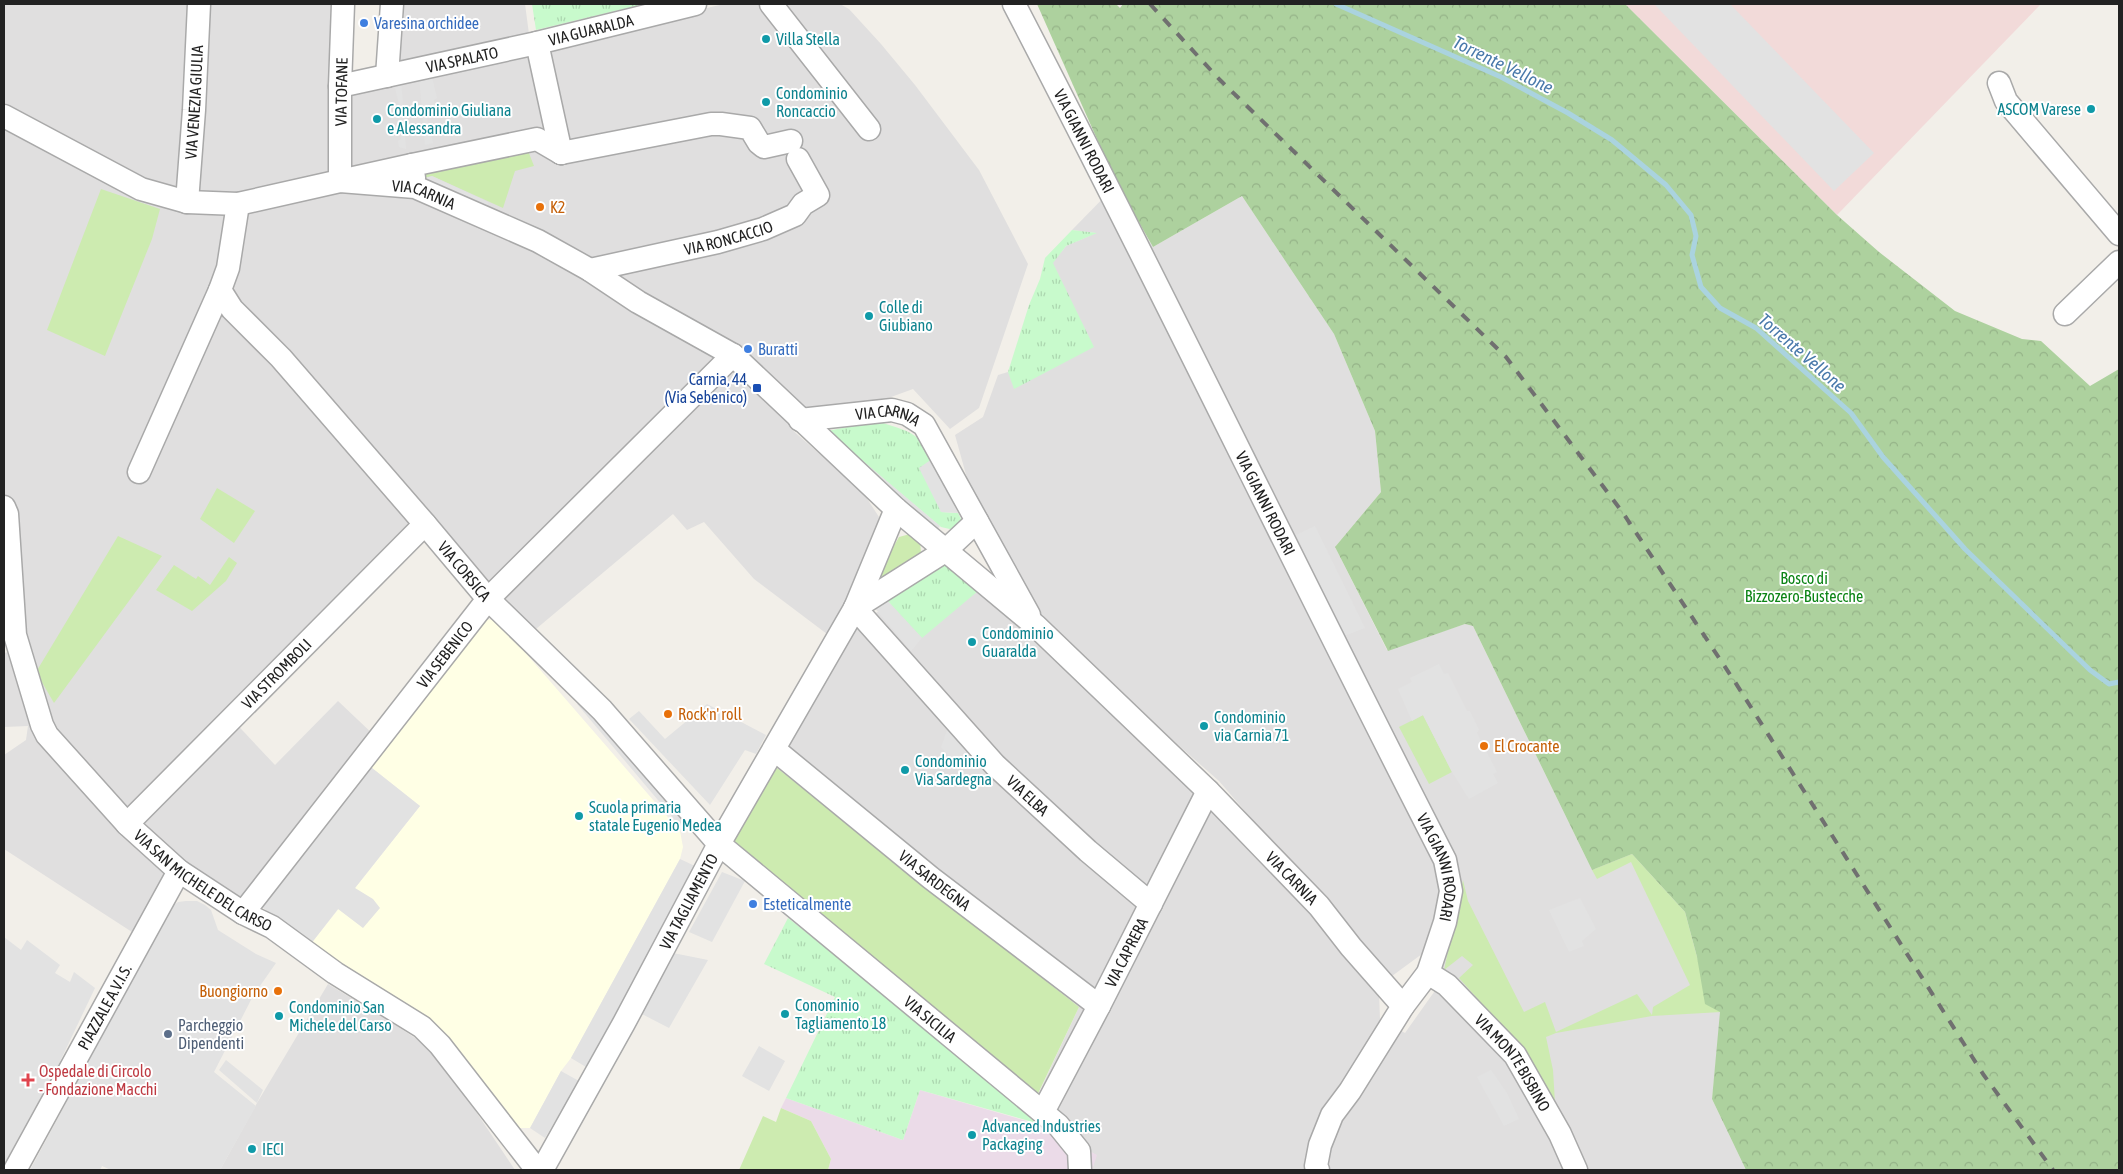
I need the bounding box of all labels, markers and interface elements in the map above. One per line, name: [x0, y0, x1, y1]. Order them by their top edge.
street label: VIA GUARALDA: [547, 11, 635, 49]
place label: Varesina orchidee: [374, 14, 479, 32]
marker: Varesina orchidee: [358, 17, 370, 29]
place label: Villa Stella: [776, 30, 840, 48]
water label: Torrente Vellone: [1450, 31, 1557, 98]
marker: Villa Stella: [760, 33, 772, 45]
street label: VIA SPALATO: [424, 43, 500, 76]
street label: VIA VENEZIA GIULIA: [181, 45, 206, 160]
street label: VIA TOFANE: [331, 58, 351, 126]
place label: Condominio Roncaccio: [776, 84, 848, 120]
street label: VIA GIANNI RODARI: [1051, 86, 1118, 196]
marker: Condominio Roncaccio: [760, 96, 772, 108]
place label: ASCOM Varese: [1998, 100, 2081, 118]
place label: Condominio Giuliana e Alessandra: [387, 101, 511, 137]
marker: ASCOM Varese: [2085, 103, 2097, 115]
marker: Condominio Giuliana e Alessandra: [371, 113, 383, 125]
street label: VIA CARNIA: [391, 176, 458, 213]
place label: K2: [550, 198, 565, 216]
marker: K2: [534, 201, 546, 213]
street label: VIA RONCACCIO: [682, 217, 776, 258]
place label: Colle di Giubiano: [879, 298, 933, 334]
water label: Torrente Vellone: [1754, 309, 1850, 396]
marker: Colle di Giubiano: [863, 310, 875, 322]
place label: Buratti: [758, 340, 798, 358]
marker: Buratti: [742, 343, 754, 355]
place label: Carnia, 44 (Via Sebenico): [664, 370, 747, 407]
marker: Carnia, 44 (Via Sebenico): [751, 382, 763, 394]
street label: VIA CARNIA: [854, 401, 924, 429]
street label: VIA GIANNI RODARI: [1232, 448, 1299, 558]
street label: VIA CORSICA: [434, 538, 495, 604]
park label: Bosco di Bizzozero-Bustecche: [1745, 569, 1863, 605]
street label: VIA SEBENICO: [413, 617, 476, 691]
place label: Condominio Guaralda: [982, 624, 1054, 660]
street label: VIA STROMBOLI: [238, 635, 315, 712]
marker: Condominio Guaralda: [966, 636, 978, 648]
place label: Rock'n' roll: [678, 705, 743, 723]
marker: Rock'n' roll: [662, 708, 674, 720]
place label: Condominio via Carnia 71: [1214, 708, 1289, 744]
marker: Condominio via Carnia 71: [1198, 720, 1210, 732]
place label: El Crocante: [1494, 737, 1560, 755]
marker: El Crocante: [1478, 740, 1490, 752]
place label: Condominio Via Sardegna: [915, 752, 992, 789]
marker: Condominio Via Sardegna: [899, 764, 911, 776]
street label: VIA ELBA: [1003, 772, 1053, 819]
place label: Scuola primaria statale Eugenio Medea: [589, 798, 722, 835]
marker: Scuola primaria statale Eugenio Medea: [573, 810, 585, 822]
street label: VIA GIANNI RODARI: [1414, 810, 1460, 923]
street label: VIA SAN MICHELE DEL CARSO: [130, 826, 275, 935]
street label: VIA SARDEGNA: [895, 846, 974, 914]
street label: VIA CARNIA: [1262, 848, 1322, 908]
street label: VIA TAGLIAMENTO: [656, 850, 721, 952]
place label: Esteticalmente: [763, 895, 851, 913]
marker: Esteticalmente: [747, 898, 759, 910]
street label: VIA CAPRERA: [1101, 914, 1151, 990]
street label: PIAZZALE A.V.I.S.: [74, 961, 135, 1053]
place label: Buongiorno: [199, 982, 268, 1001]
marker: Buongiorno: [272, 985, 284, 997]
street label: VIA SICILIA: [901, 992, 960, 1046]
place label: Conominio Tagliamento 18: [795, 996, 886, 1033]
place label: Condominio San Michele del Carso: [289, 998, 392, 1034]
marker: Conominio Tagliamento 18: [779, 1008, 791, 1020]
marker: Condominio San Michele del Carso: [273, 1010, 285, 1022]
street label: VIA MONTE BISBINO: [1471, 1010, 1554, 1114]
place label: Parcheggio Dipendenti: [178, 1016, 244, 1053]
marker: Parcheggio Dipendenti: [162, 1028, 174, 1040]
place label: Ospedale di Circolo - Fondazione Macchi: [39, 1062, 157, 1098]
marker: Ospedale di Circolo - Fondazione Macchi: [21, 1073, 35, 1087]
place label: Advanced Industries Packaging: [982, 1117, 1101, 1154]
marker: Advanced Industries Packaging: [966, 1129, 978, 1141]
place label: IECI: [262, 1140, 284, 1158]
marker: IECI: [246, 1143, 258, 1155]

